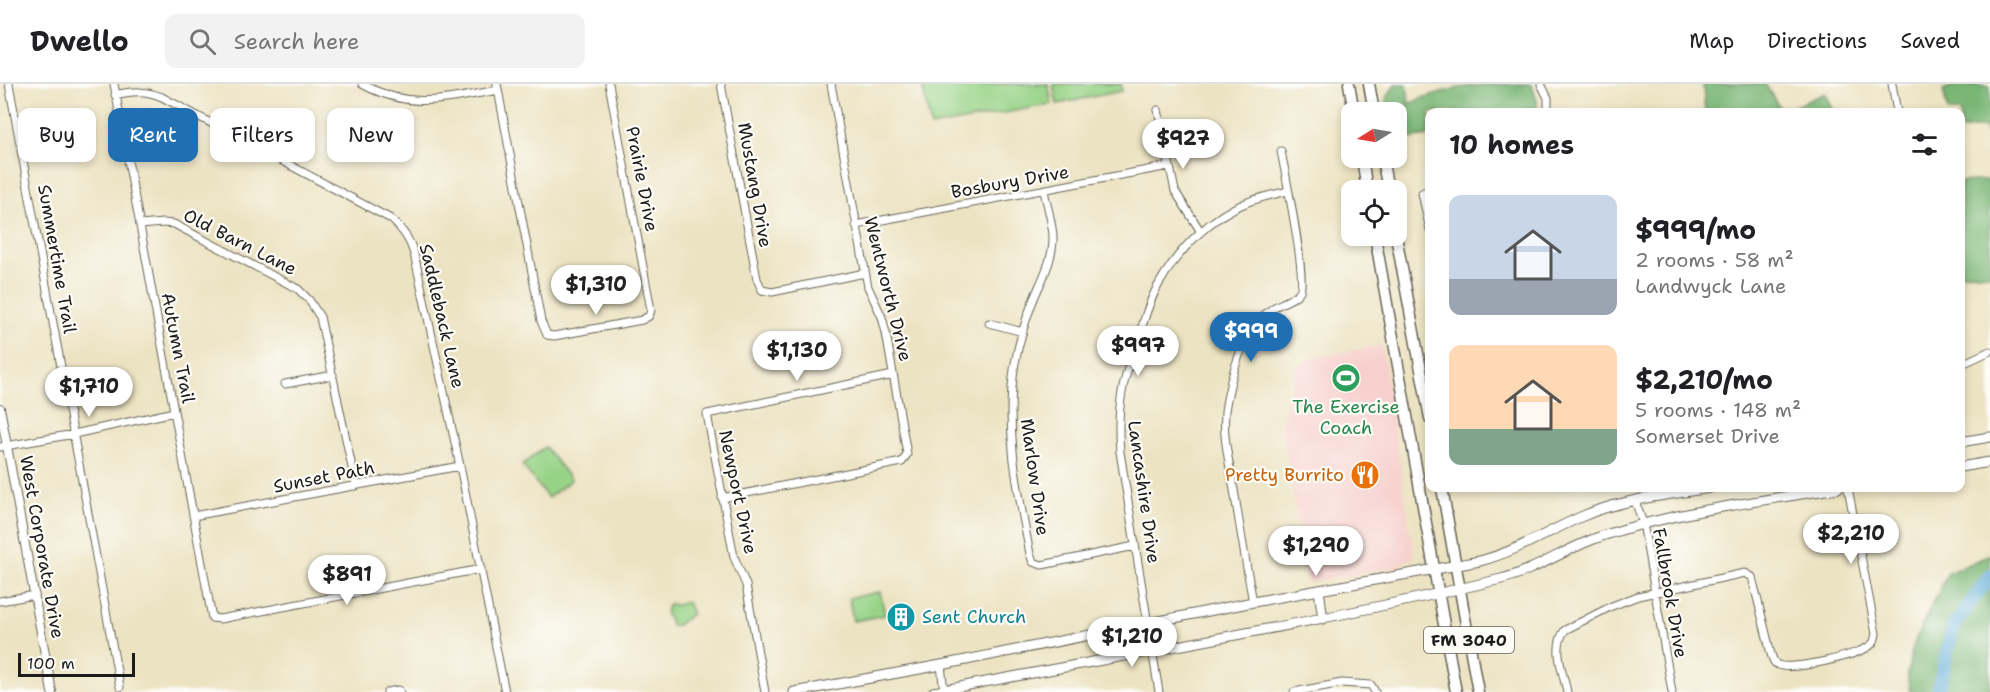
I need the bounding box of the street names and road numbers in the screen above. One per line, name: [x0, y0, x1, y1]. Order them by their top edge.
street label: Mustang Drive: [732, 121, 778, 249]
street label: Prairie Drive: [620, 124, 664, 234]
street label: Bosbury Drive: [949, 160, 1071, 204]
street label: Summertime Trail: [32, 183, 82, 336]
street label: Old Barn Lane: [179, 203, 301, 281]
street label: Wentworth Drive: [858, 214, 918, 364]
street label: Saddleback Lane: [414, 241, 470, 391]
street label: Autumn Trail: [156, 291, 201, 406]
street label: Marlow Drive: [1015, 417, 1055, 537]
street label: Lancashire Drive: [1122, 419, 1166, 565]
street label: Newport Drive: [713, 428, 763, 556]
street label: West Corporate Drive: [14, 454, 70, 640]
street label: Sunset Path: [271, 455, 377, 499]
street label: Fallbrook Drive: [1647, 526, 1693, 660]
road number: FM 3040: [1424, 627, 1514, 653]

